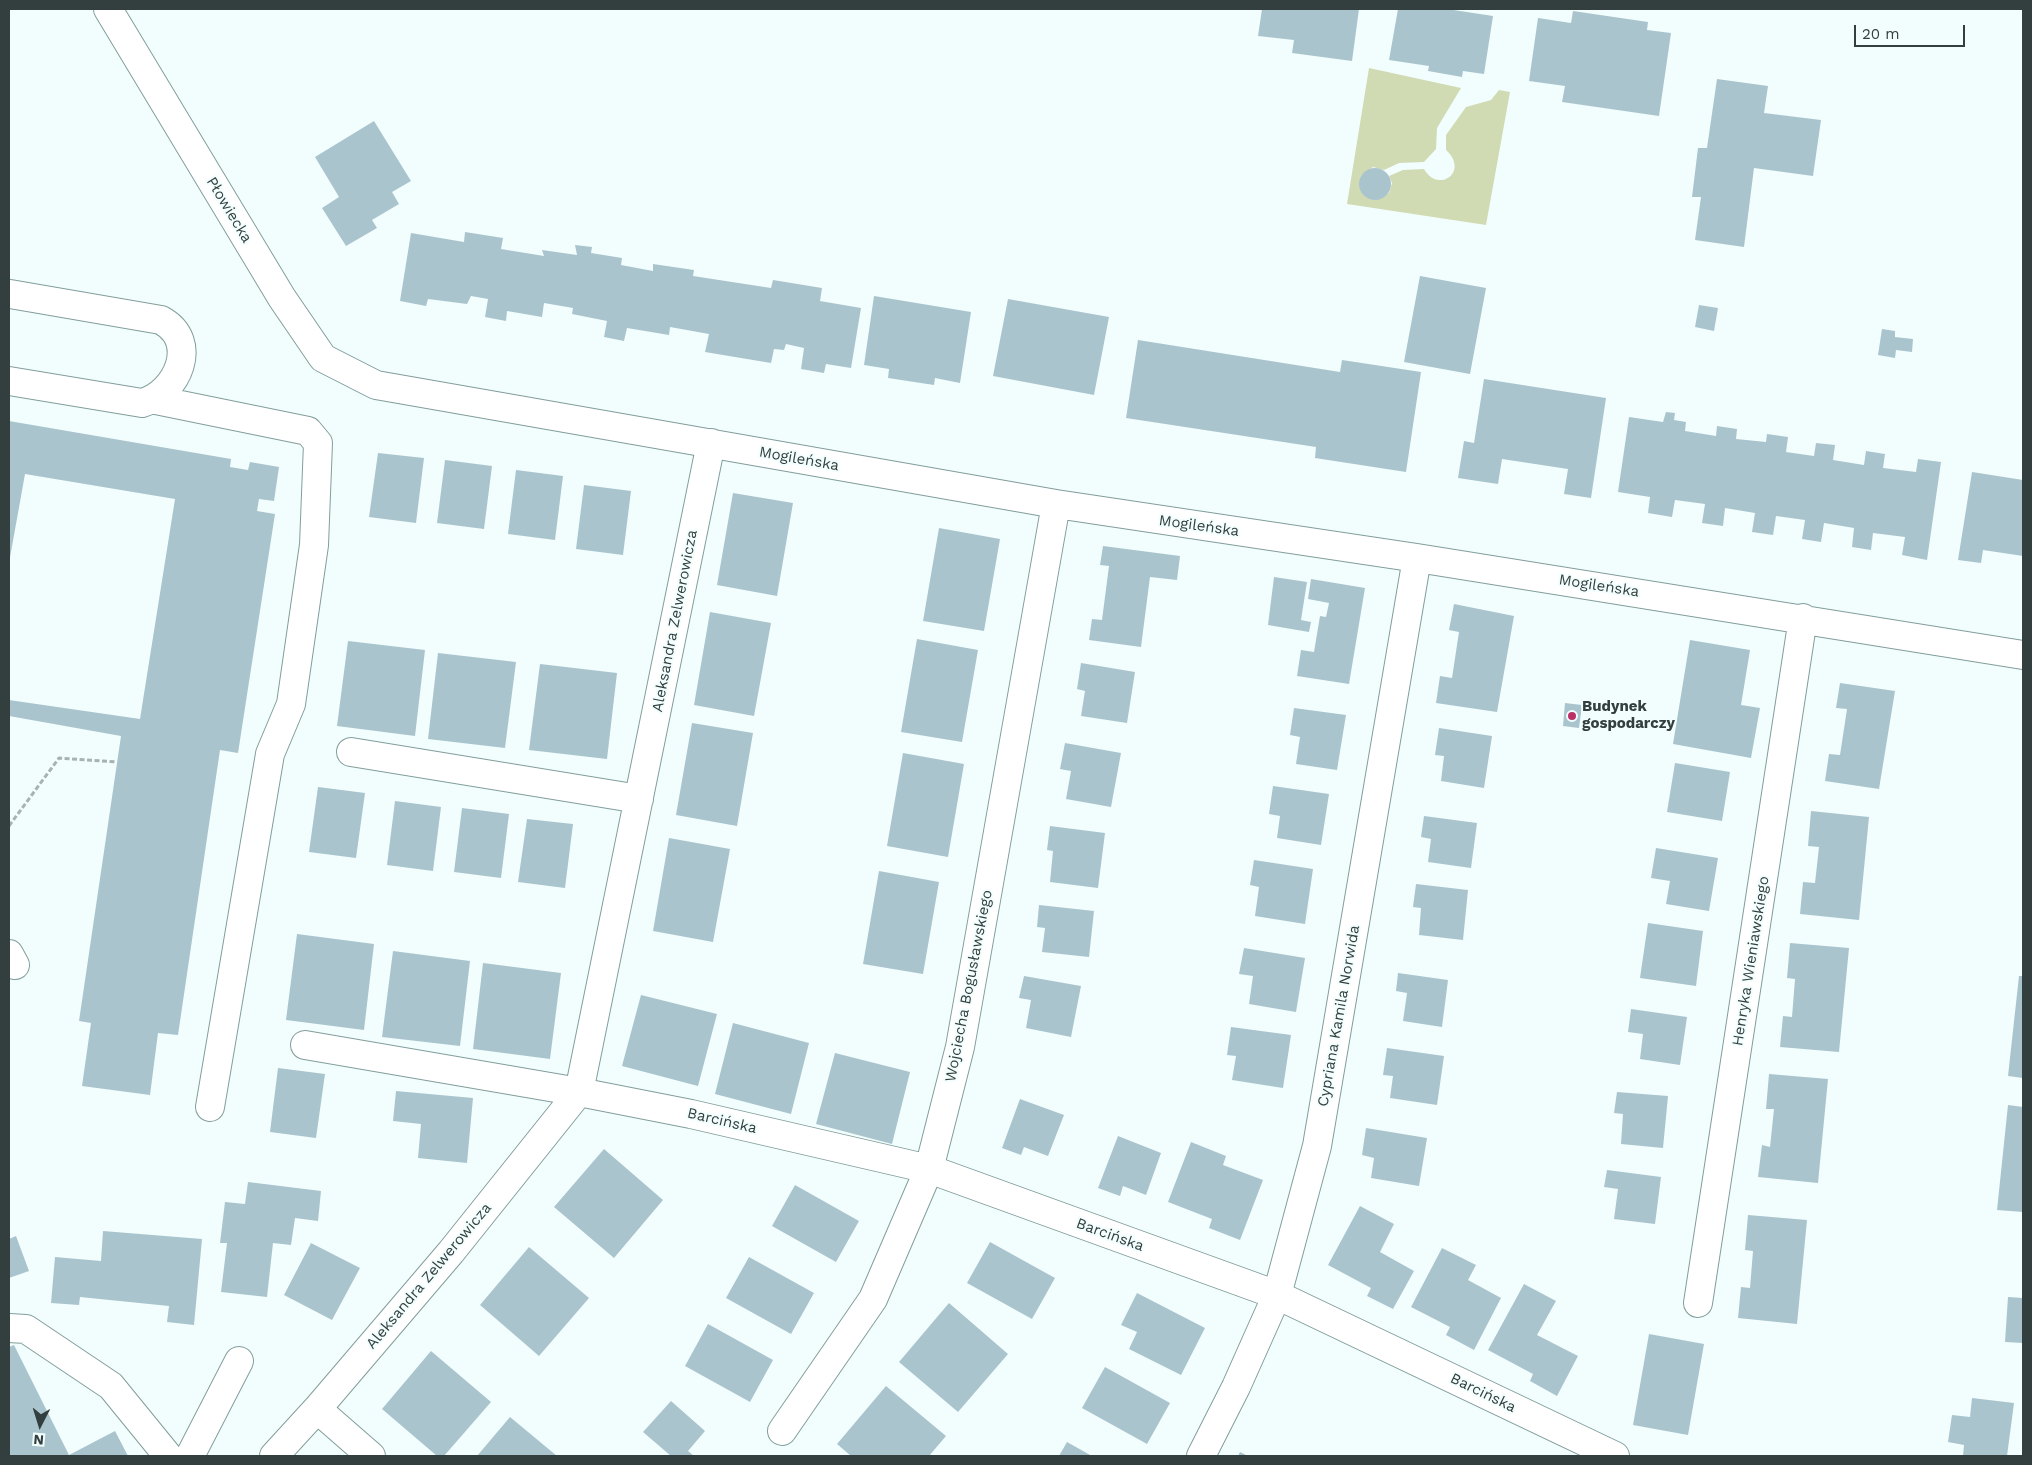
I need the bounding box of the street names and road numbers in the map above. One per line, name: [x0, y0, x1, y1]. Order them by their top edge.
street label: Płowiecka: [202, 174, 256, 246]
street label: Mogileńska: [758, 443, 840, 475]
street label: Mogileńska: [1158, 511, 1240, 541]
street label: Aleksandra Zelwerowicza: [648, 528, 702, 714]
street label: Mogileńska: [1558, 571, 1640, 601]
street label: Henryka Wieniawskiego: [1729, 875, 1773, 1047]
street label: Wojciecha Bogusławskiego: [942, 888, 996, 1084]
street label: Cypriana Kamila Norwida: [1314, 924, 1364, 1108]
street label: Barcińska: [686, 1104, 758, 1138]
street label: Aleksandra Zelwerowicza: [363, 1199, 495, 1353]
street label: Barcińska: [1074, 1214, 1146, 1256]
street label: Barcińska: [1447, 1369, 1519, 1417]

